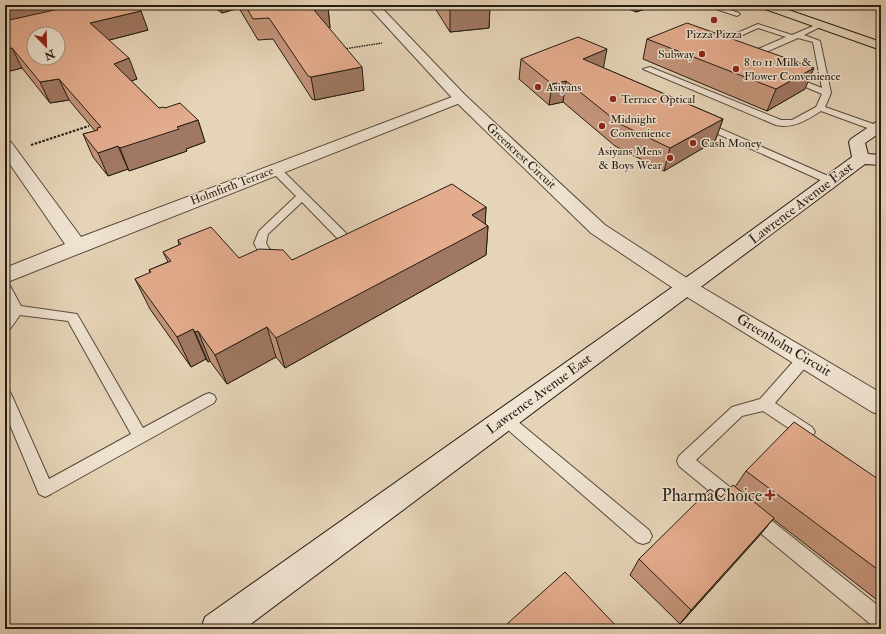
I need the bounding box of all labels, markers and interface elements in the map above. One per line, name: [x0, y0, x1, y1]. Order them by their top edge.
marker: Pizza Pizza: [709, 15, 719, 25]
north arrow: [26, 26, 66, 66]
place label: Pizza Pizza: [686, 27, 743, 42]
text: N: [42, 46, 58, 63]
place label: Subway: [658, 47, 695, 62]
marker: Subway: [697, 49, 707, 59]
place label: 8 to 11 Milk & Flower Convenience: [744, 55, 841, 84]
marker: 8 to 11 Milk & Flower Convenience: [731, 64, 741, 74]
place label: Asiyans: [545, 80, 581, 95]
marker: Asiyans: [533, 82, 543, 92]
place label: Terrace Optical: [621, 92, 695, 107]
marker: Terrace Optical: [608, 94, 618, 104]
place label: Midnight Convenience: [610, 112, 671, 141]
street label: Greencrest Circuit: [483, 120, 559, 192]
marker: Midnight Convenience: [597, 121, 607, 131]
place label: Cash Money: [701, 136, 762, 151]
marker: Cash Money: [688, 138, 698, 148]
place label: Asiyans Mens & Boys Wear: [596, 144, 663, 173]
marker: Asiyans Mens & Boys Wear: [665, 153, 675, 163]
street label: Lawrence Avenue East: [746, 158, 857, 248]
street label: Holmfirth Terrace: [188, 163, 276, 209]
street label: Greenholm Circuit: [734, 310, 835, 380]
street label: Lawrence Avenue East: [483, 350, 595, 438]
place label: PharmaChoice: [662, 485, 762, 506]
marker: PharmaChoice: [765, 490, 775, 500]

